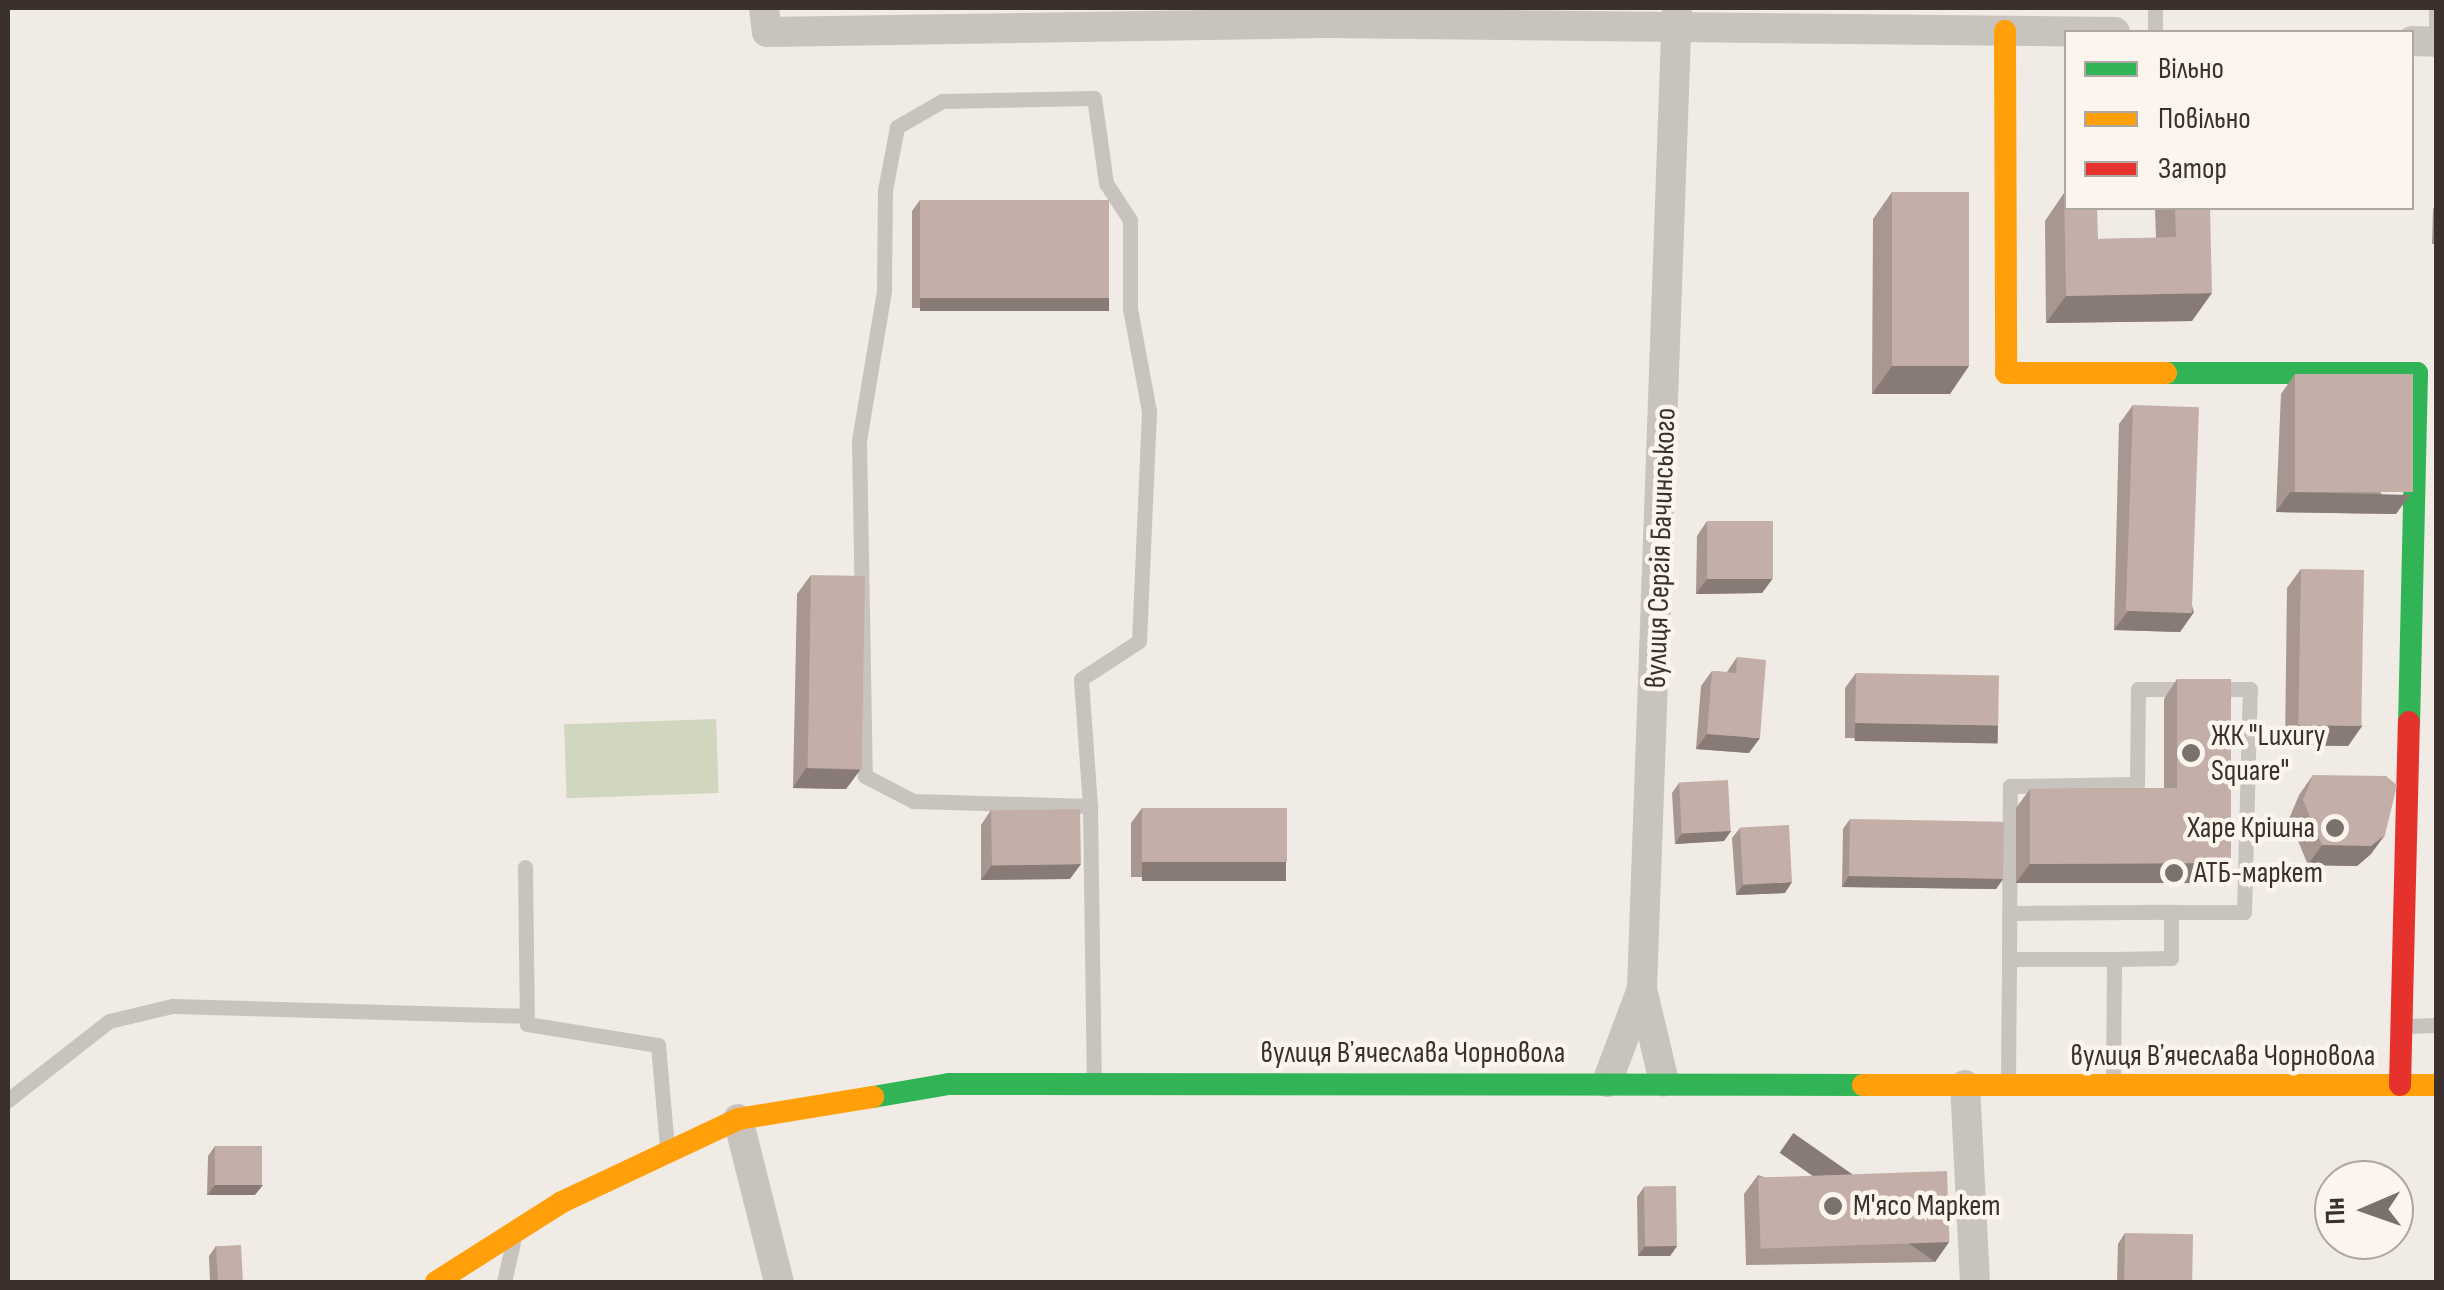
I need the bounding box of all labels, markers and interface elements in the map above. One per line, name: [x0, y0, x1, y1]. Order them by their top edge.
legend: [2064, 30, 2414, 210]
text: Вільно: [2158, 51, 2224, 87]
text: Повільно: [2158, 101, 2251, 137]
text: Затор: [2158, 151, 2227, 187]
street label: вулиця Сергія Бачинського: [1638, 407, 1684, 689]
place label: ЖК "Luxury Square": [2211, 718, 2325, 788]
marker: ЖК "Luxury Square": [2180, 742, 2202, 764]
place label: Харе Крішна: [2187, 810, 2315, 846]
marker: Харе Крішна: [2324, 817, 2346, 839]
place label: АТБ-маркет: [2194, 855, 2323, 891]
marker: АТБ-маркет: [2163, 862, 2185, 884]
street label: вулиця Вʼячеслава Чорновола: [1261, 1035, 1565, 1071]
street label: вулиця Вʼячеслава Чорновола: [2071, 1038, 2375, 1074]
north arrow: [2314, 1160, 2414, 1260]
place label: М'ясо Маркет: [1853, 1188, 2001, 1224]
marker: М'ясо Маркет: [1822, 1195, 1844, 1217]
text: Пн: [2319, 1197, 2352, 1225]

